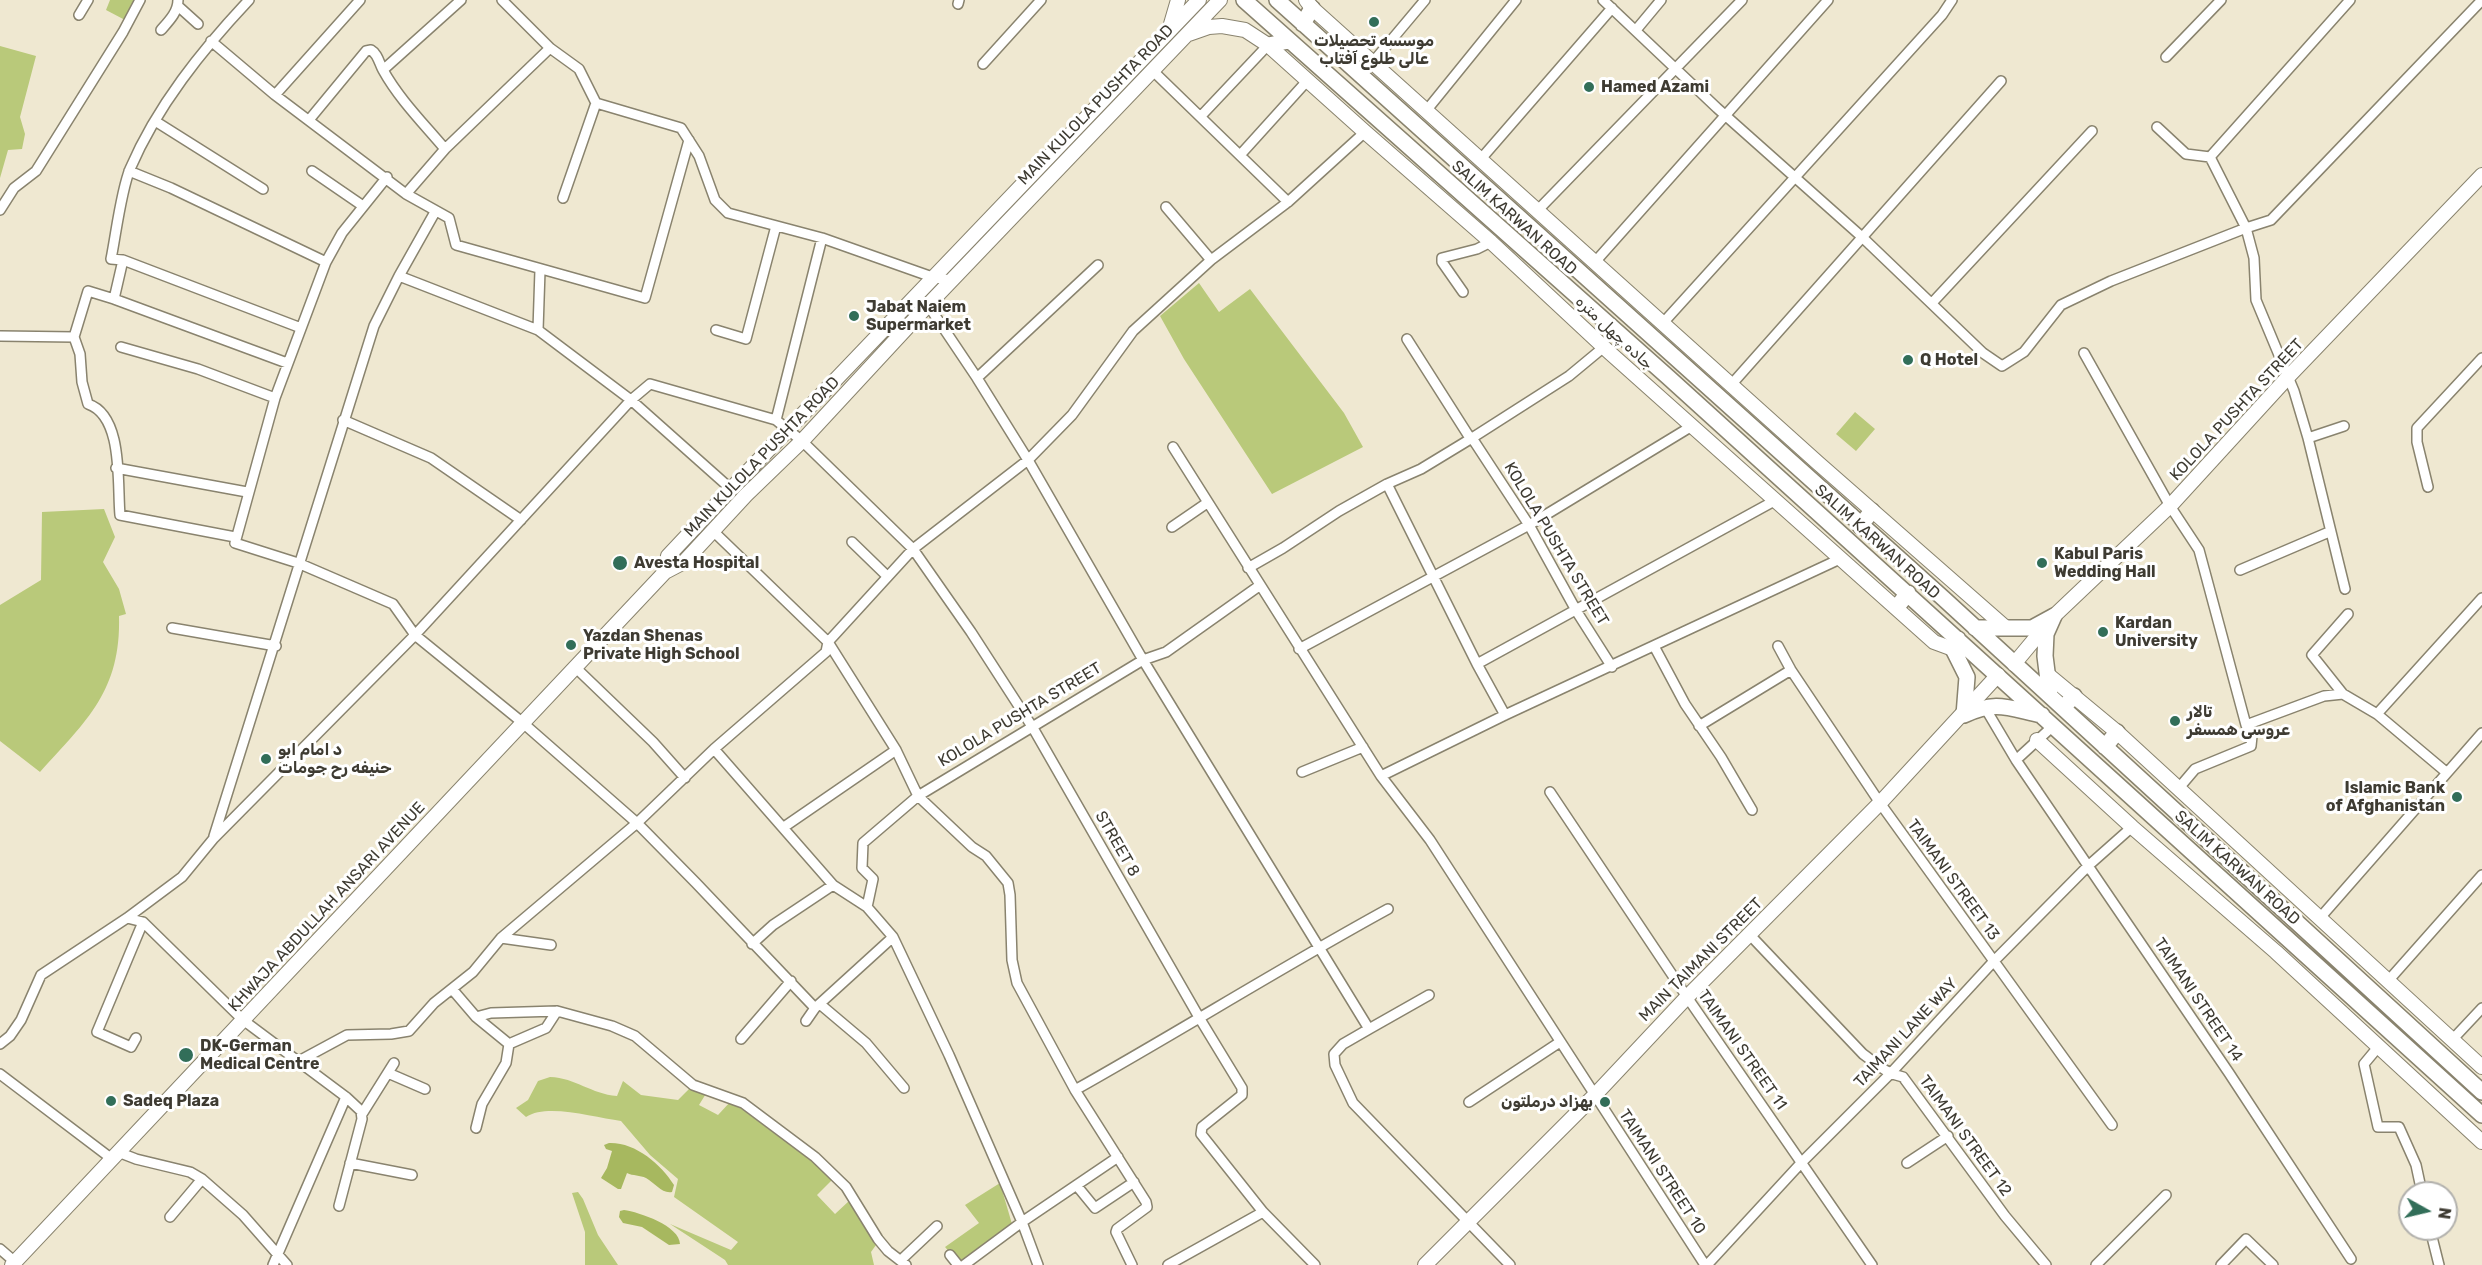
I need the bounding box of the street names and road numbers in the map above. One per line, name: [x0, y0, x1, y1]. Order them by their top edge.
street label: MAIN KULOLA PUSHTA ROAD: [1014, 21, 1178, 189]
street label: SALIM KARWAN ROAD: [1447, 157, 1581, 279]
street label: جاده چهل متره: [1571, 292, 1657, 374]
street label: KOLOLA PUSHTA STREET: [2166, 335, 2308, 485]
street label: MAIN KULOLA PUSHTA ROAD: [680, 373, 844, 541]
street label: KOLOLA PUSHTA STREET: [1500, 459, 1612, 629]
street label: SALIM KARWAN ROAD: [1810, 481, 1944, 603]
street label: KOLOLA PUSHTA STREET: [935, 659, 1105, 771]
street label: KHWAJA ABDULLAH ANSARI AVENUE: [225, 798, 429, 1016]
street label: SALIM KARWAN ROAD: [2170, 807, 2304, 929]
street label: STREET 8: [1091, 808, 1143, 880]
street label: TAIMANI STREET 13: [1903, 816, 2003, 944]
street label: MAIN TAIMANI STREET: [1635, 894, 1767, 1026]
street label: TAIMANI STREET 14: [2150, 935, 2246, 1065]
street label: TAIMANI LANE WAY: [1850, 974, 1962, 1092]
street label: TAIMANI STREET 11: [1693, 986, 1791, 1114]
street label: TAIMANI STREET 12: [1915, 1072, 2015, 1200]
street label: TAIMANI STREET 10: [1614, 1106, 1710, 1238]

